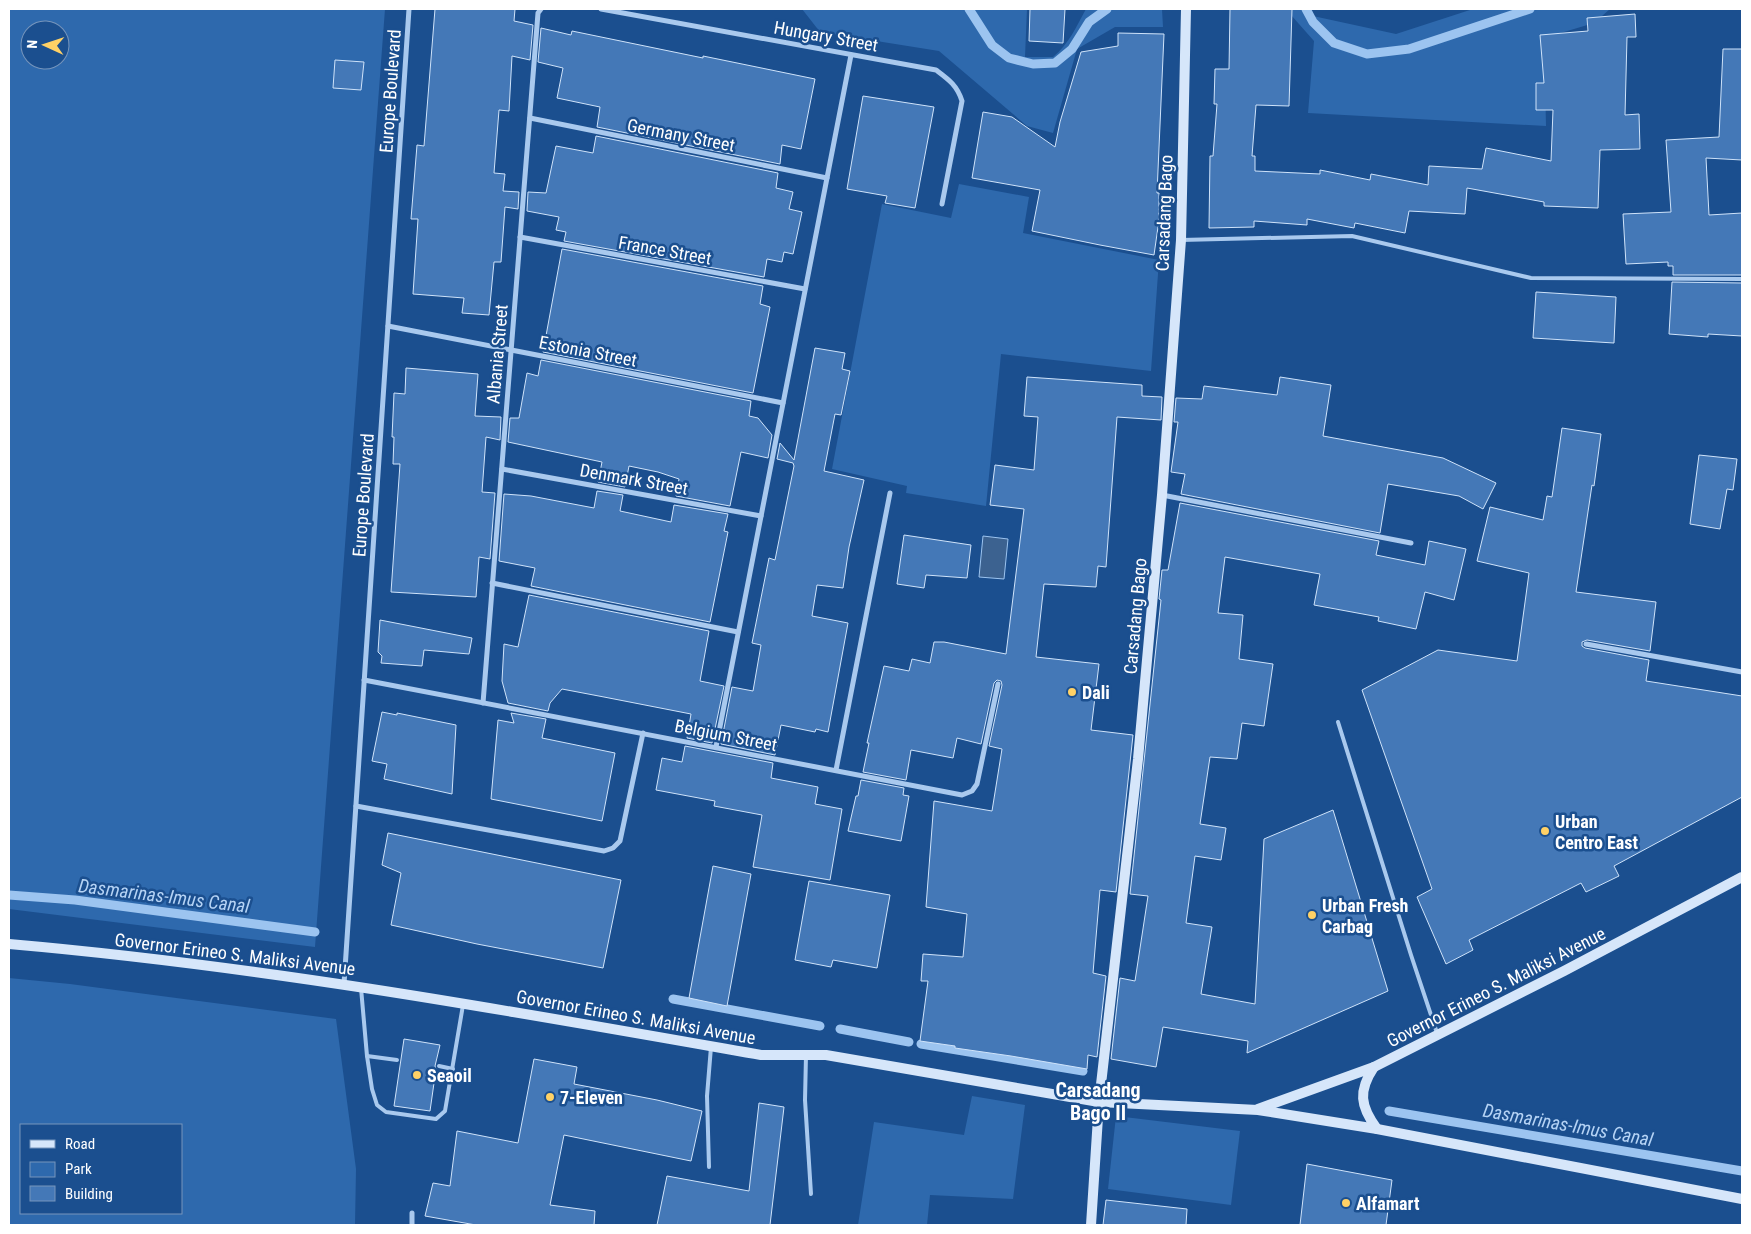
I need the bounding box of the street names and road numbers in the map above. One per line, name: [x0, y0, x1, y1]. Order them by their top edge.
street label: Hungary Street: [772, 16, 880, 56]
street label: Europe Boulevard: [375, 29, 405, 153]
street label: Germany Street: [625, 114, 737, 156]
street label: Carsadang Bago: [1151, 154, 1177, 272]
street label: France Street: [617, 232, 713, 268]
street label: Albania Street: [482, 303, 512, 405]
street label: Estonia Street: [537, 331, 639, 371]
street label: Europe Boulevard: [348, 433, 378, 557]
street label: Denmark Street: [578, 459, 690, 499]
street label: Carsadang Bago: [1119, 557, 1151, 675]
street label: Belgium Street: [673, 715, 779, 755]
street label: Governor Erineo S. Maliksi Avenue: [1383, 923, 1609, 1051]
street label: Governor Erineo S. Maliksi Avenue: [113, 929, 357, 979]
street label: Governor Erineo S. Maliksi Avenue: [515, 986, 757, 1048]

